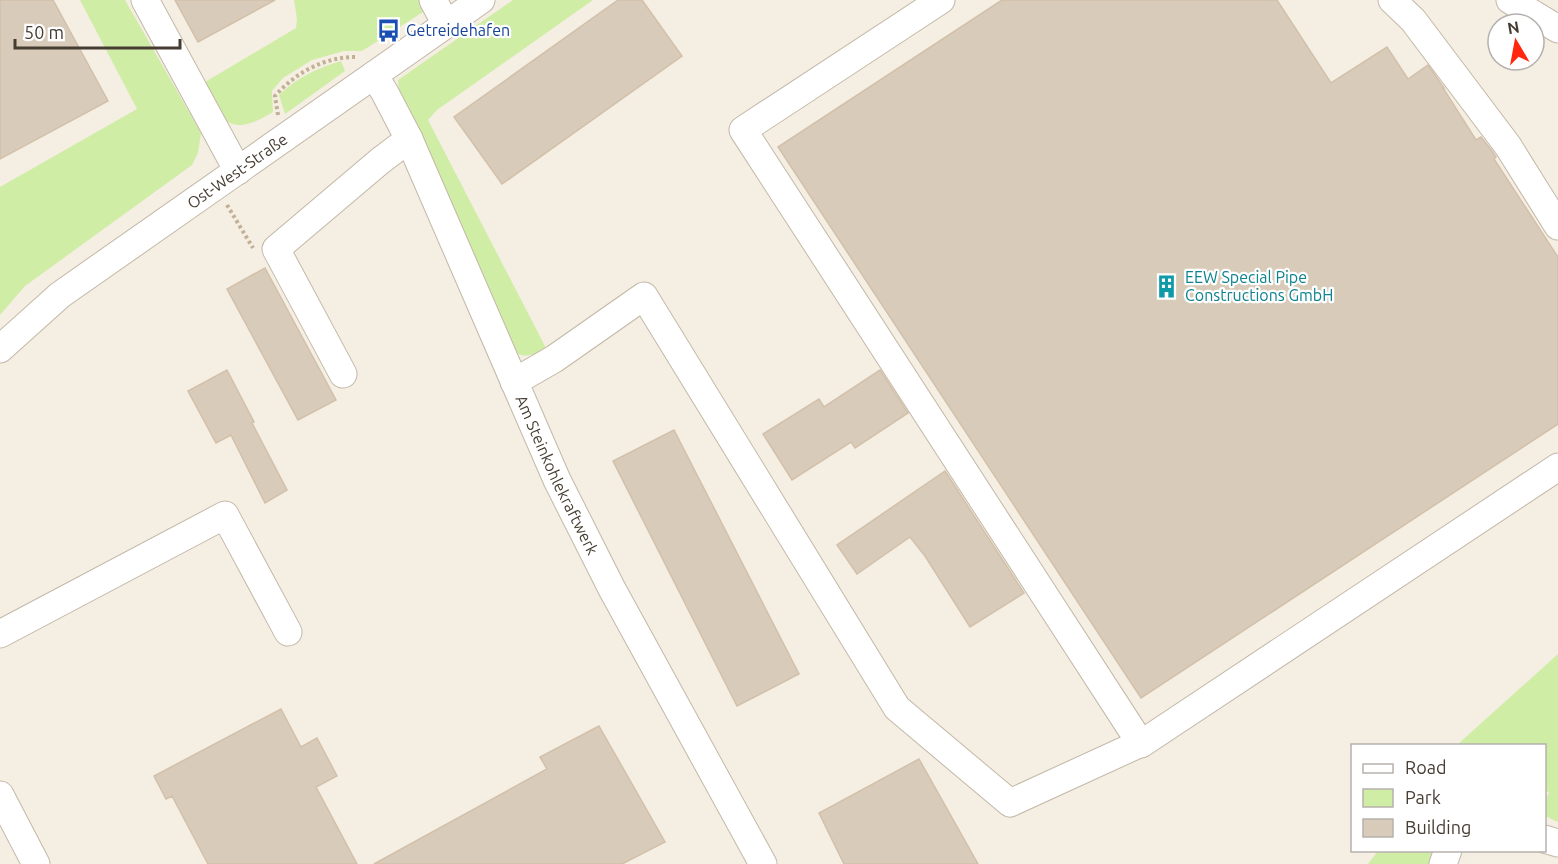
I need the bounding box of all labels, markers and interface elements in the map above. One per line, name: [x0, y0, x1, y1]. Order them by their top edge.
scale bar: [15, 12, 180, 50]
north arrow: [1486, 12, 1546, 72]
bus stop icon: Getreidehafen: [375, 17, 401, 43]
text: N: [1506, 17, 1521, 37]
place label: Getreidehafen: [406, 21, 510, 39]
text: 50 m: [24, 22, 64, 42]
street label: Ost-West-Straße: [184, 130, 291, 212]
place label: EEW Special Pipe Constructions GmbH: [1185, 268, 1333, 304]
building icon: EEW Special Pipe Constructions GmbH: [1154, 273, 1180, 299]
street label: Am Steinkohlekraftwerk: [512, 392, 602, 558]
legend: [1351, 744, 1546, 852]
text: Road: [1405, 757, 1447, 777]
text: Park: [1405, 787, 1441, 807]
text: Building: [1405, 817, 1471, 837]

